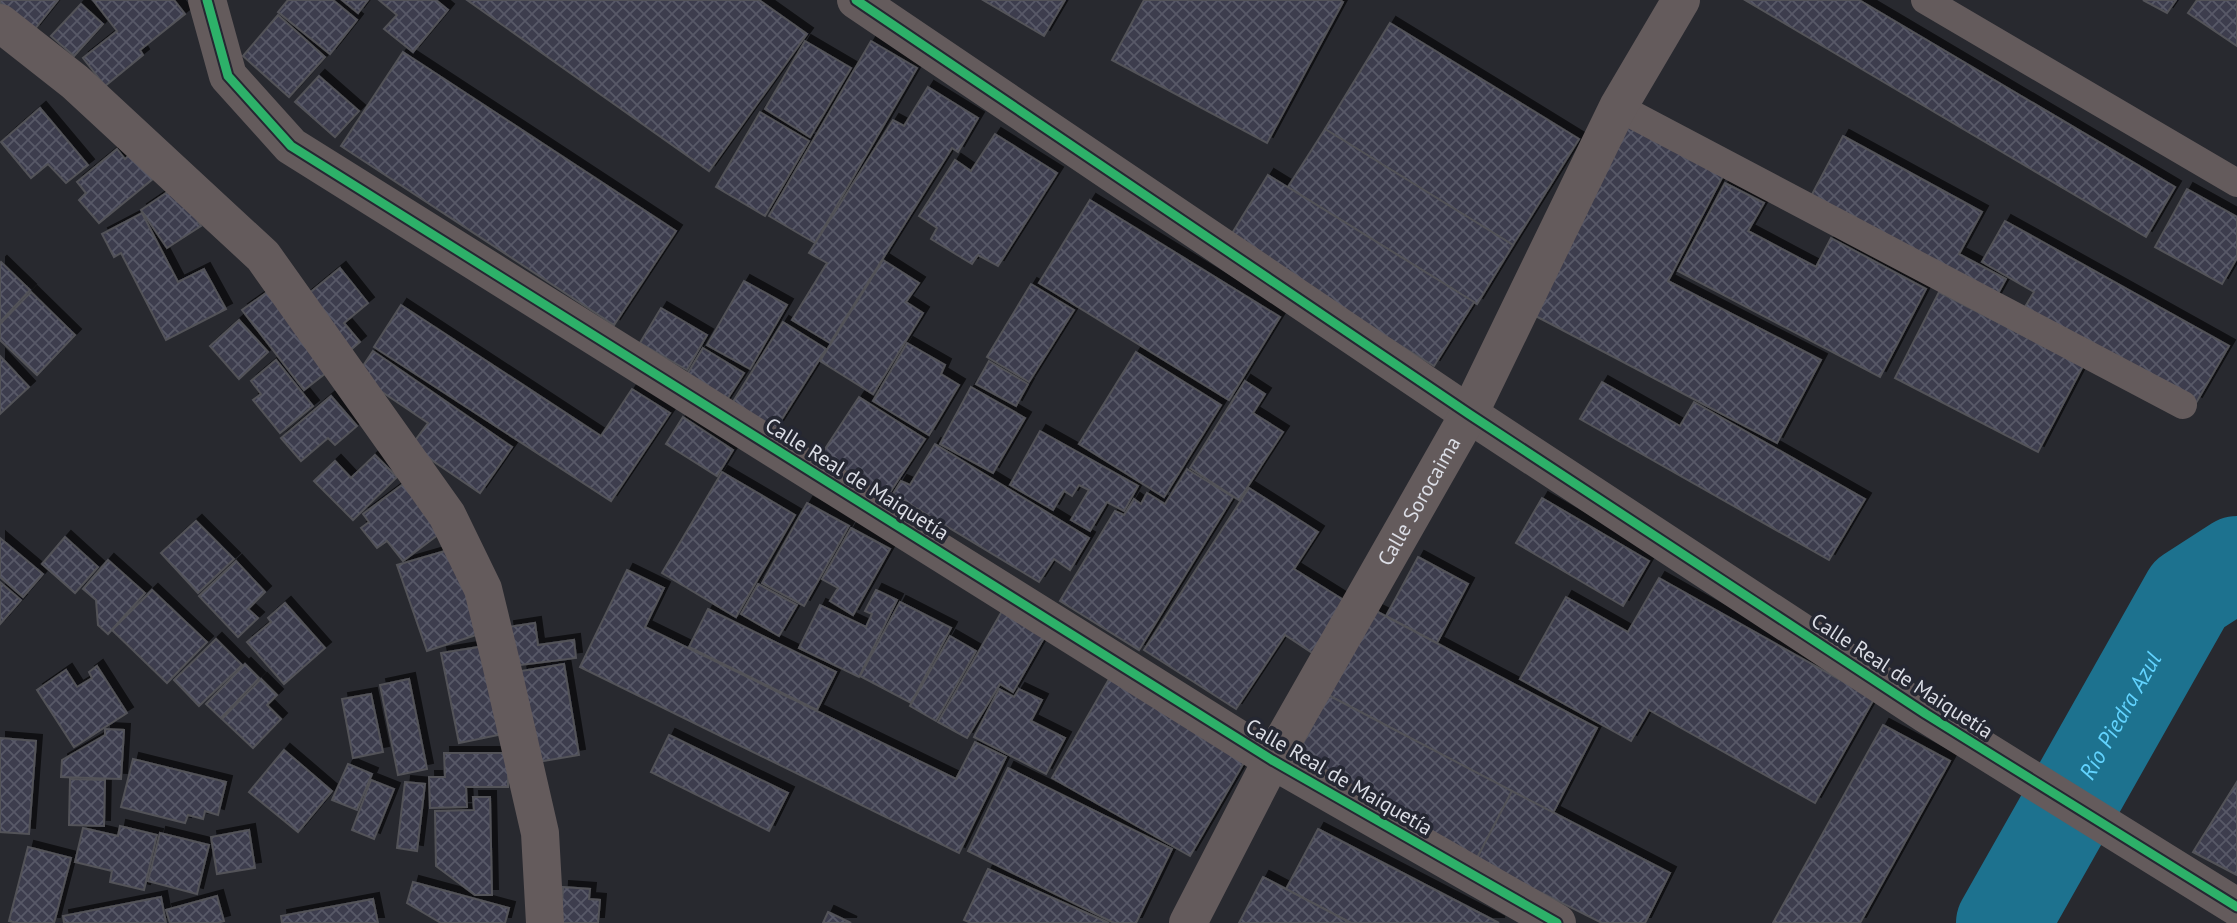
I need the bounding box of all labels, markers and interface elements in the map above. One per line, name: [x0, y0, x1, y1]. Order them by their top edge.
street label: Calle Real de Maiquetía: [760, 411, 954, 546]
street label: Calle Sorocaima: [1371, 432, 1466, 571]
street label: Calle Real de Maiquetía: [1806, 607, 1998, 745]
water label: Río Piedra Azul: [2072, 647, 2167, 784]
street label: Calle Real de Maiquetía: [1241, 712, 1438, 841]

